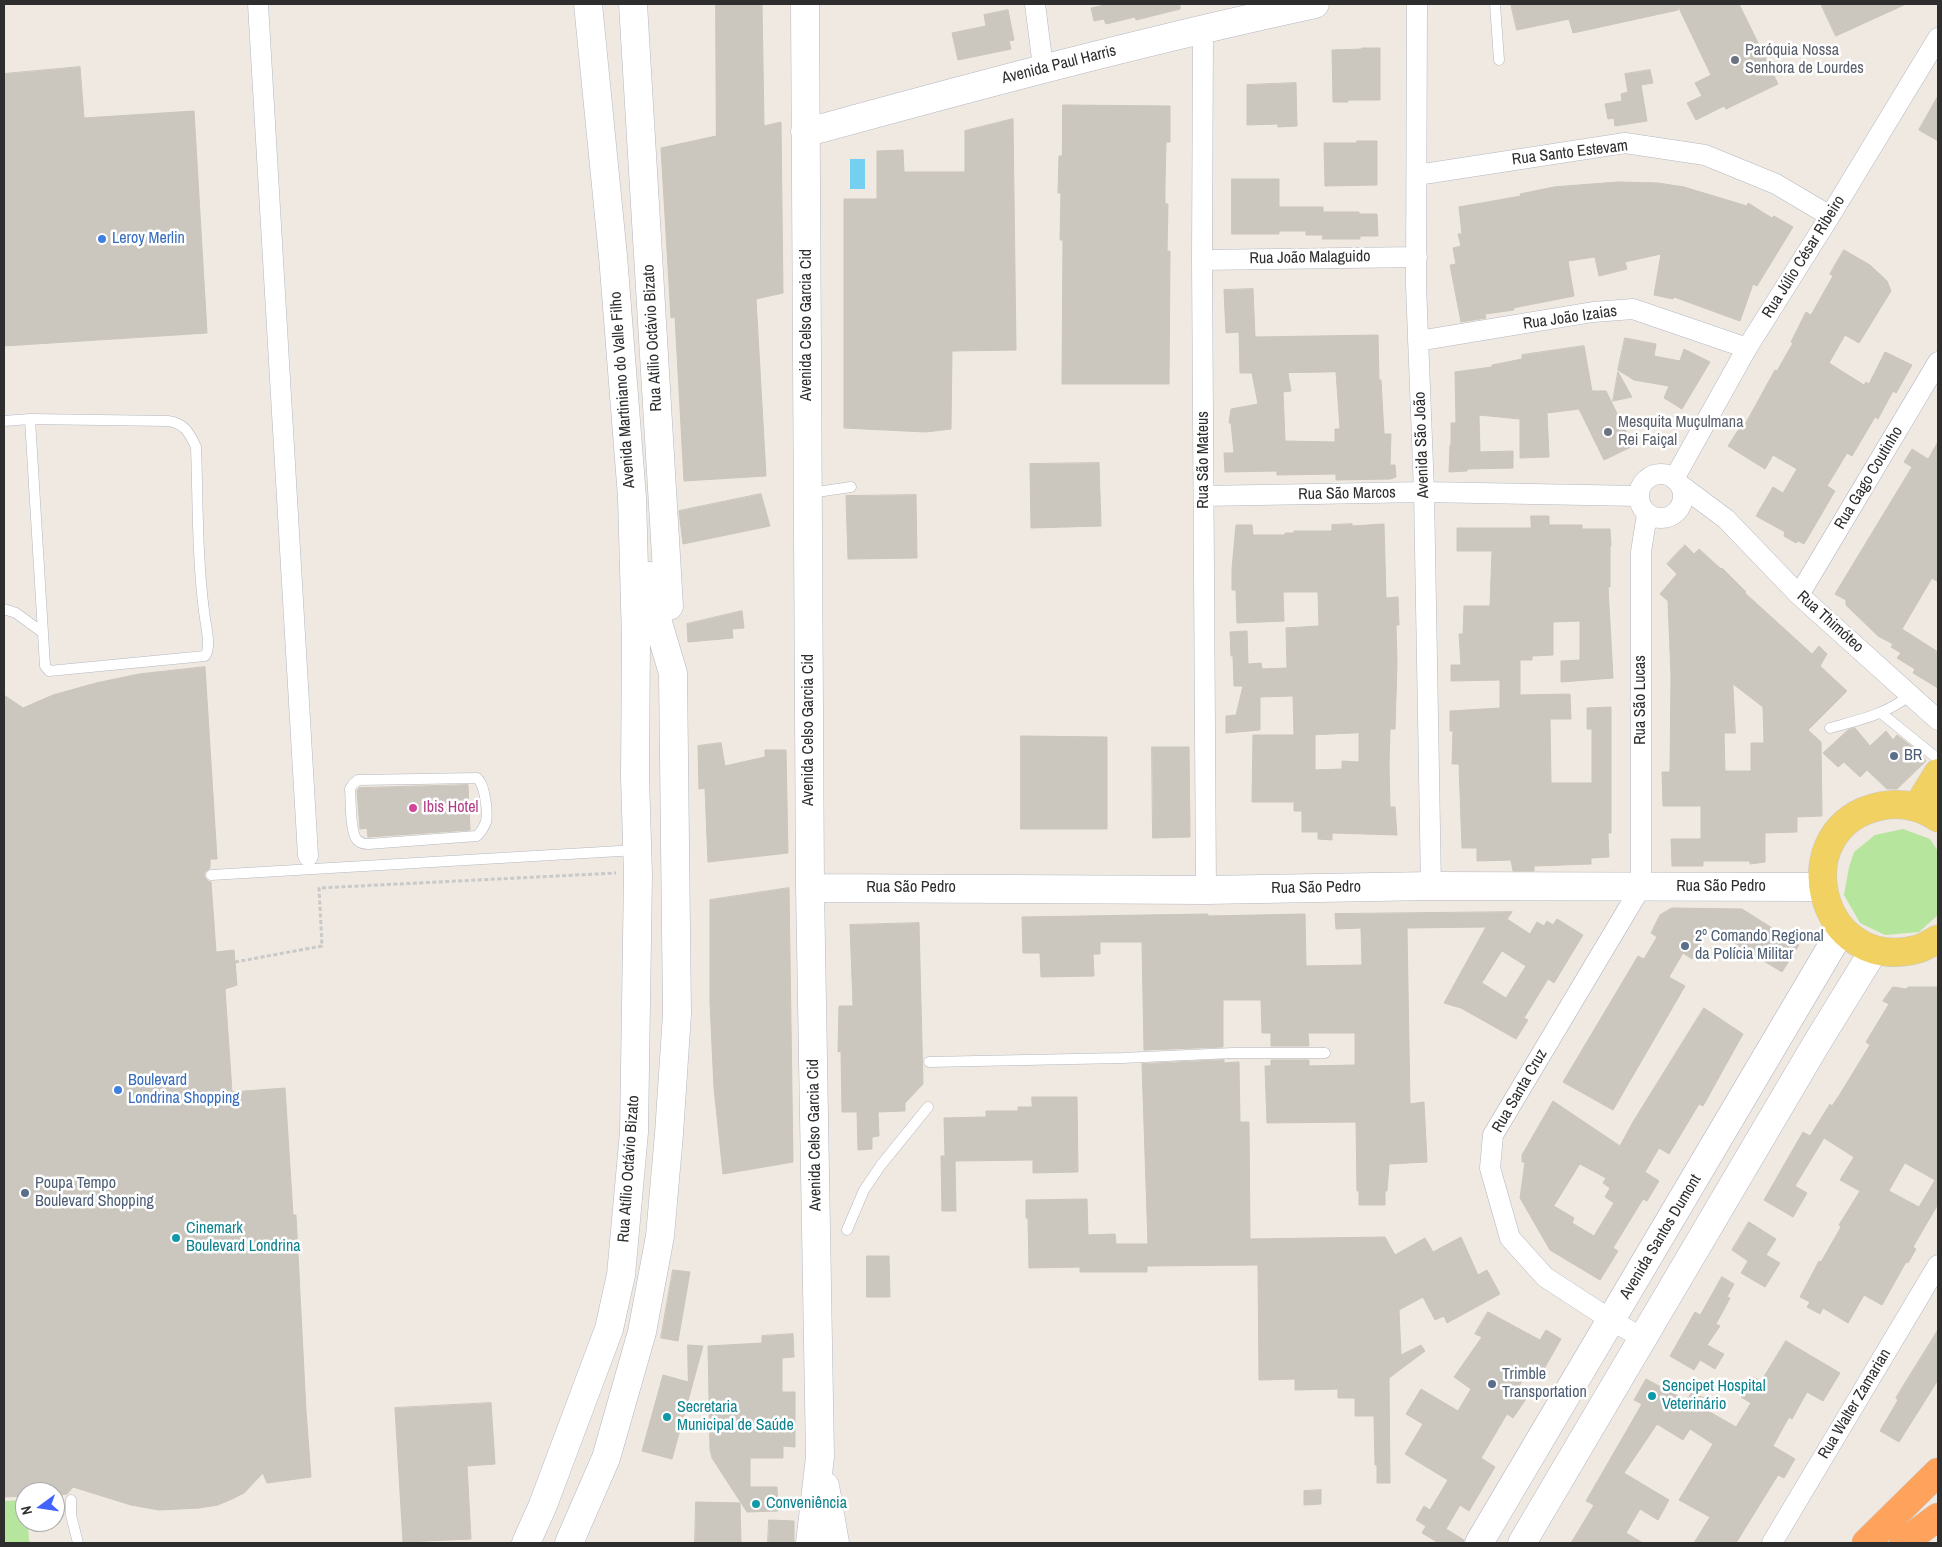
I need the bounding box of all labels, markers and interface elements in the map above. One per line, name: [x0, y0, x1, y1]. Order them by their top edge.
place label: Paróquia Nossa Senhora de Lourdes: [1745, 41, 1864, 79]
street label: Avenida Paul Harris: [1000, 42, 1118, 88]
marker: Paróquia Nossa Senhora de Lourdes: [1729, 54, 1741, 66]
street label: Rua Santo Estevam: [1511, 136, 1629, 170]
street label: Rua Júlio César Ribeiro: [1759, 192, 1849, 322]
place label: Leroy Merlin: [112, 229, 185, 249]
marker: Leroy Merlin: [96, 233, 108, 245]
street label: Rua João Malaguido: [1249, 247, 1371, 269]
street label: Avenida Celso Garcia Cid: [797, 249, 817, 401]
street label: Rua Atílio Octávio Bizato: [640, 264, 666, 412]
street label: Avenida Martiniano do Valle Filho: [607, 291, 639, 489]
street label: Rua João Izaias: [1522, 302, 1618, 334]
street label: Avenida São João: [1411, 391, 1433, 499]
street label: Rua São Mateus: [1194, 411, 1214, 509]
place label: Mesquita Muçulmana Rei Faiçal: [1618, 413, 1743, 451]
street label: Rua Gago Coutinho: [1831, 423, 1907, 533]
marker: Mesquita Muçulmana Rei Faiçal: [1602, 426, 1614, 438]
street label: Rua São Marcos: [1298, 484, 1396, 504]
street label: Rua Thimóteo: [1793, 587, 1867, 657]
street label: Avenida Celso Garcia Cid: [799, 654, 819, 806]
street label: Rua São Lucas: [1631, 655, 1651, 745]
place label: BR: [1904, 746, 1922, 766]
marker: BR: [1888, 750, 1900, 762]
place label: Ibis Hotel: [423, 798, 478, 818]
marker: Ibis Hotel: [407, 802, 419, 814]
street label: Rua São Pedro: [1676, 877, 1766, 897]
street label: Rua São Pedro: [866, 878, 956, 898]
street label: Rua São Pedro: [1271, 878, 1361, 898]
place label: 2º Comando Regional da Polícia Militar: [1695, 927, 1824, 965]
marker: 2º Comando Regional da Polícia Militar: [1679, 940, 1691, 952]
street label: Rua Santa Cruz: [1488, 1046, 1552, 1136]
street label: Avenida Celso Garcia Cid: [804, 1059, 826, 1211]
place label: Boulevard Londrina Shopping: [128, 1071, 240, 1109]
marker: Boulevard Londrina Shopping: [112, 1084, 124, 1096]
street label: Rua Atílio Octávio Bizato: [614, 1095, 644, 1243]
street label: Avenida Santos Dumont: [1616, 1171, 1706, 1303]
place label: Poupa Tempo Boulevard Shopping: [35, 1174, 154, 1212]
marker: Poupa Tempo Boulevard Shopping: [19, 1187, 31, 1199]
place label: Cinemark Boulevard Londrina: [186, 1219, 301, 1257]
marker: Cinemark Boulevard Londrina: [170, 1232, 182, 1244]
street label: Rua Walter Zamarian: [1815, 1346, 1895, 1462]
place label: Trimble Transportation: [1502, 1365, 1587, 1403]
place label: Sencipet Hospital Veterinário: [1662, 1377, 1766, 1415]
marker: Trimble Transportation: [1486, 1378, 1498, 1390]
marker: Sencipet Hospital Veterinário: [1646, 1390, 1658, 1402]
place label: Secretaria Municipal de Saúde: [677, 1398, 794, 1436]
marker: Secretaria Municipal de Saúde: [661, 1411, 673, 1423]
north arrow: [15, 1482, 65, 1532]
place label: Conveniência: [766, 1494, 847, 1514]
marker: Conveniência: [750, 1498, 762, 1510]
text: N: [17, 1504, 36, 1517]

